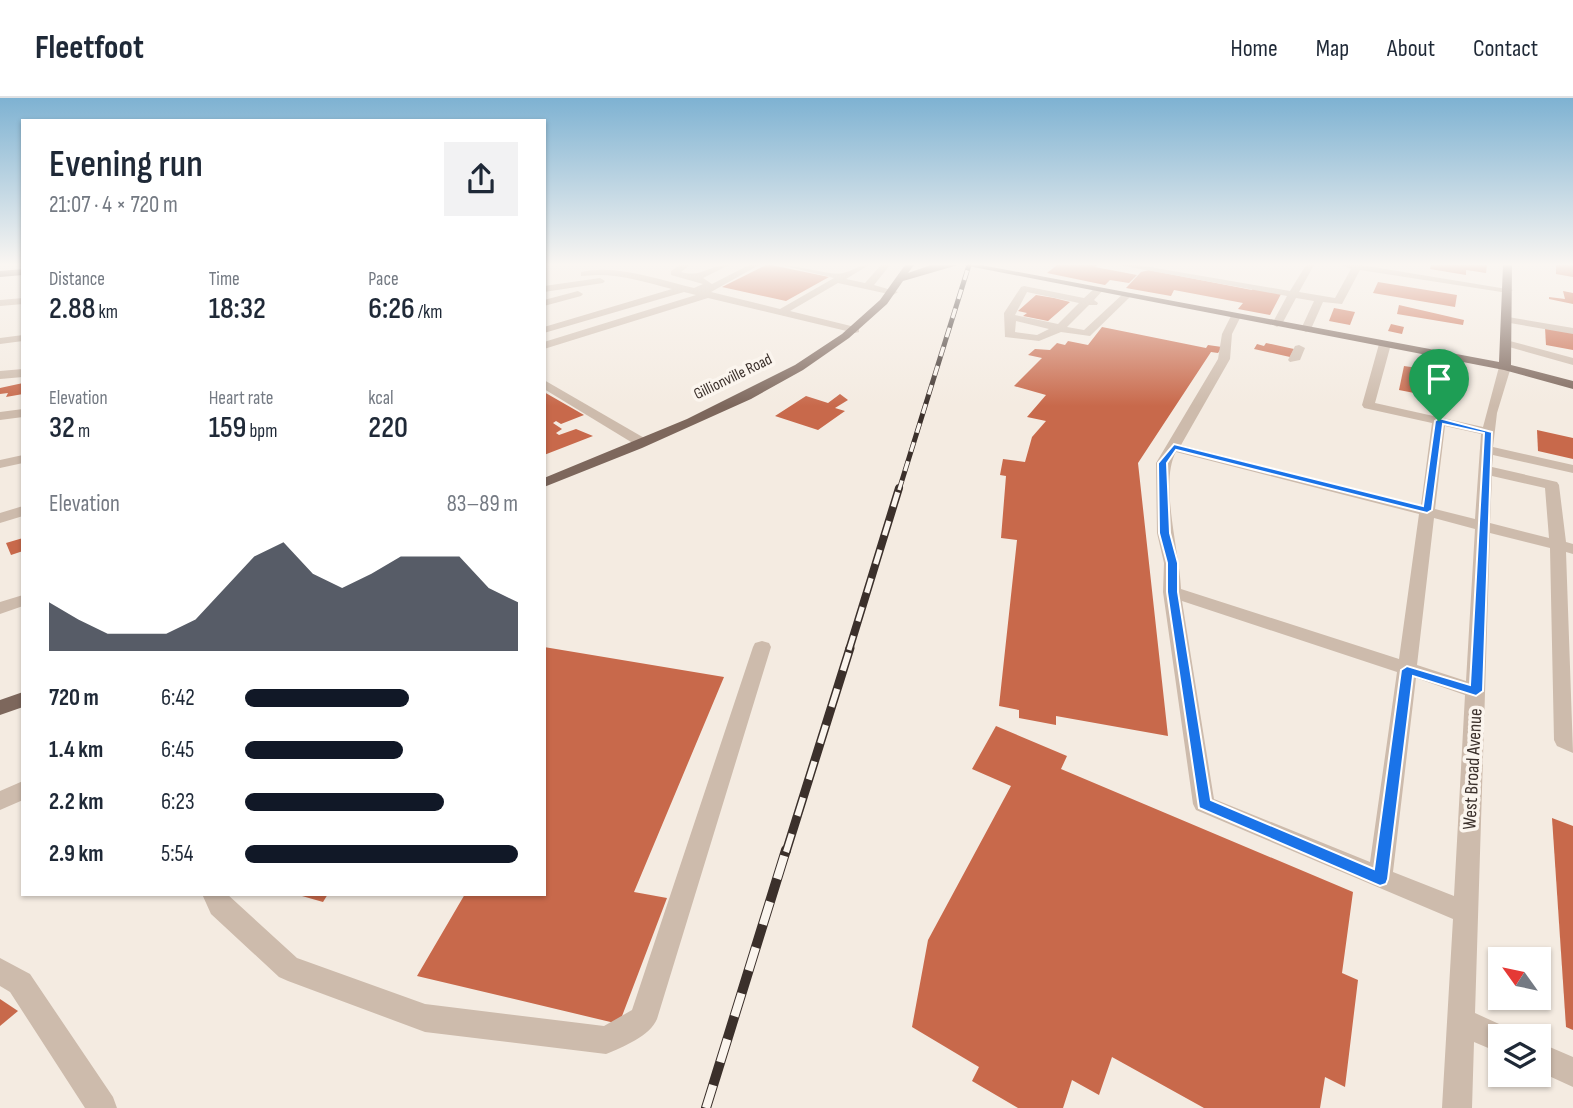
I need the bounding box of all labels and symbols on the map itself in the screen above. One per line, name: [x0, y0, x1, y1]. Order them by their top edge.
pin: [1409, 349, 1469, 421]
street label: Gillionville Road: [691, 350, 775, 404]
street label: West Broad Avenue: [1458, 708, 1488, 830]
north arrow: [1488, 947, 1550, 1010]

